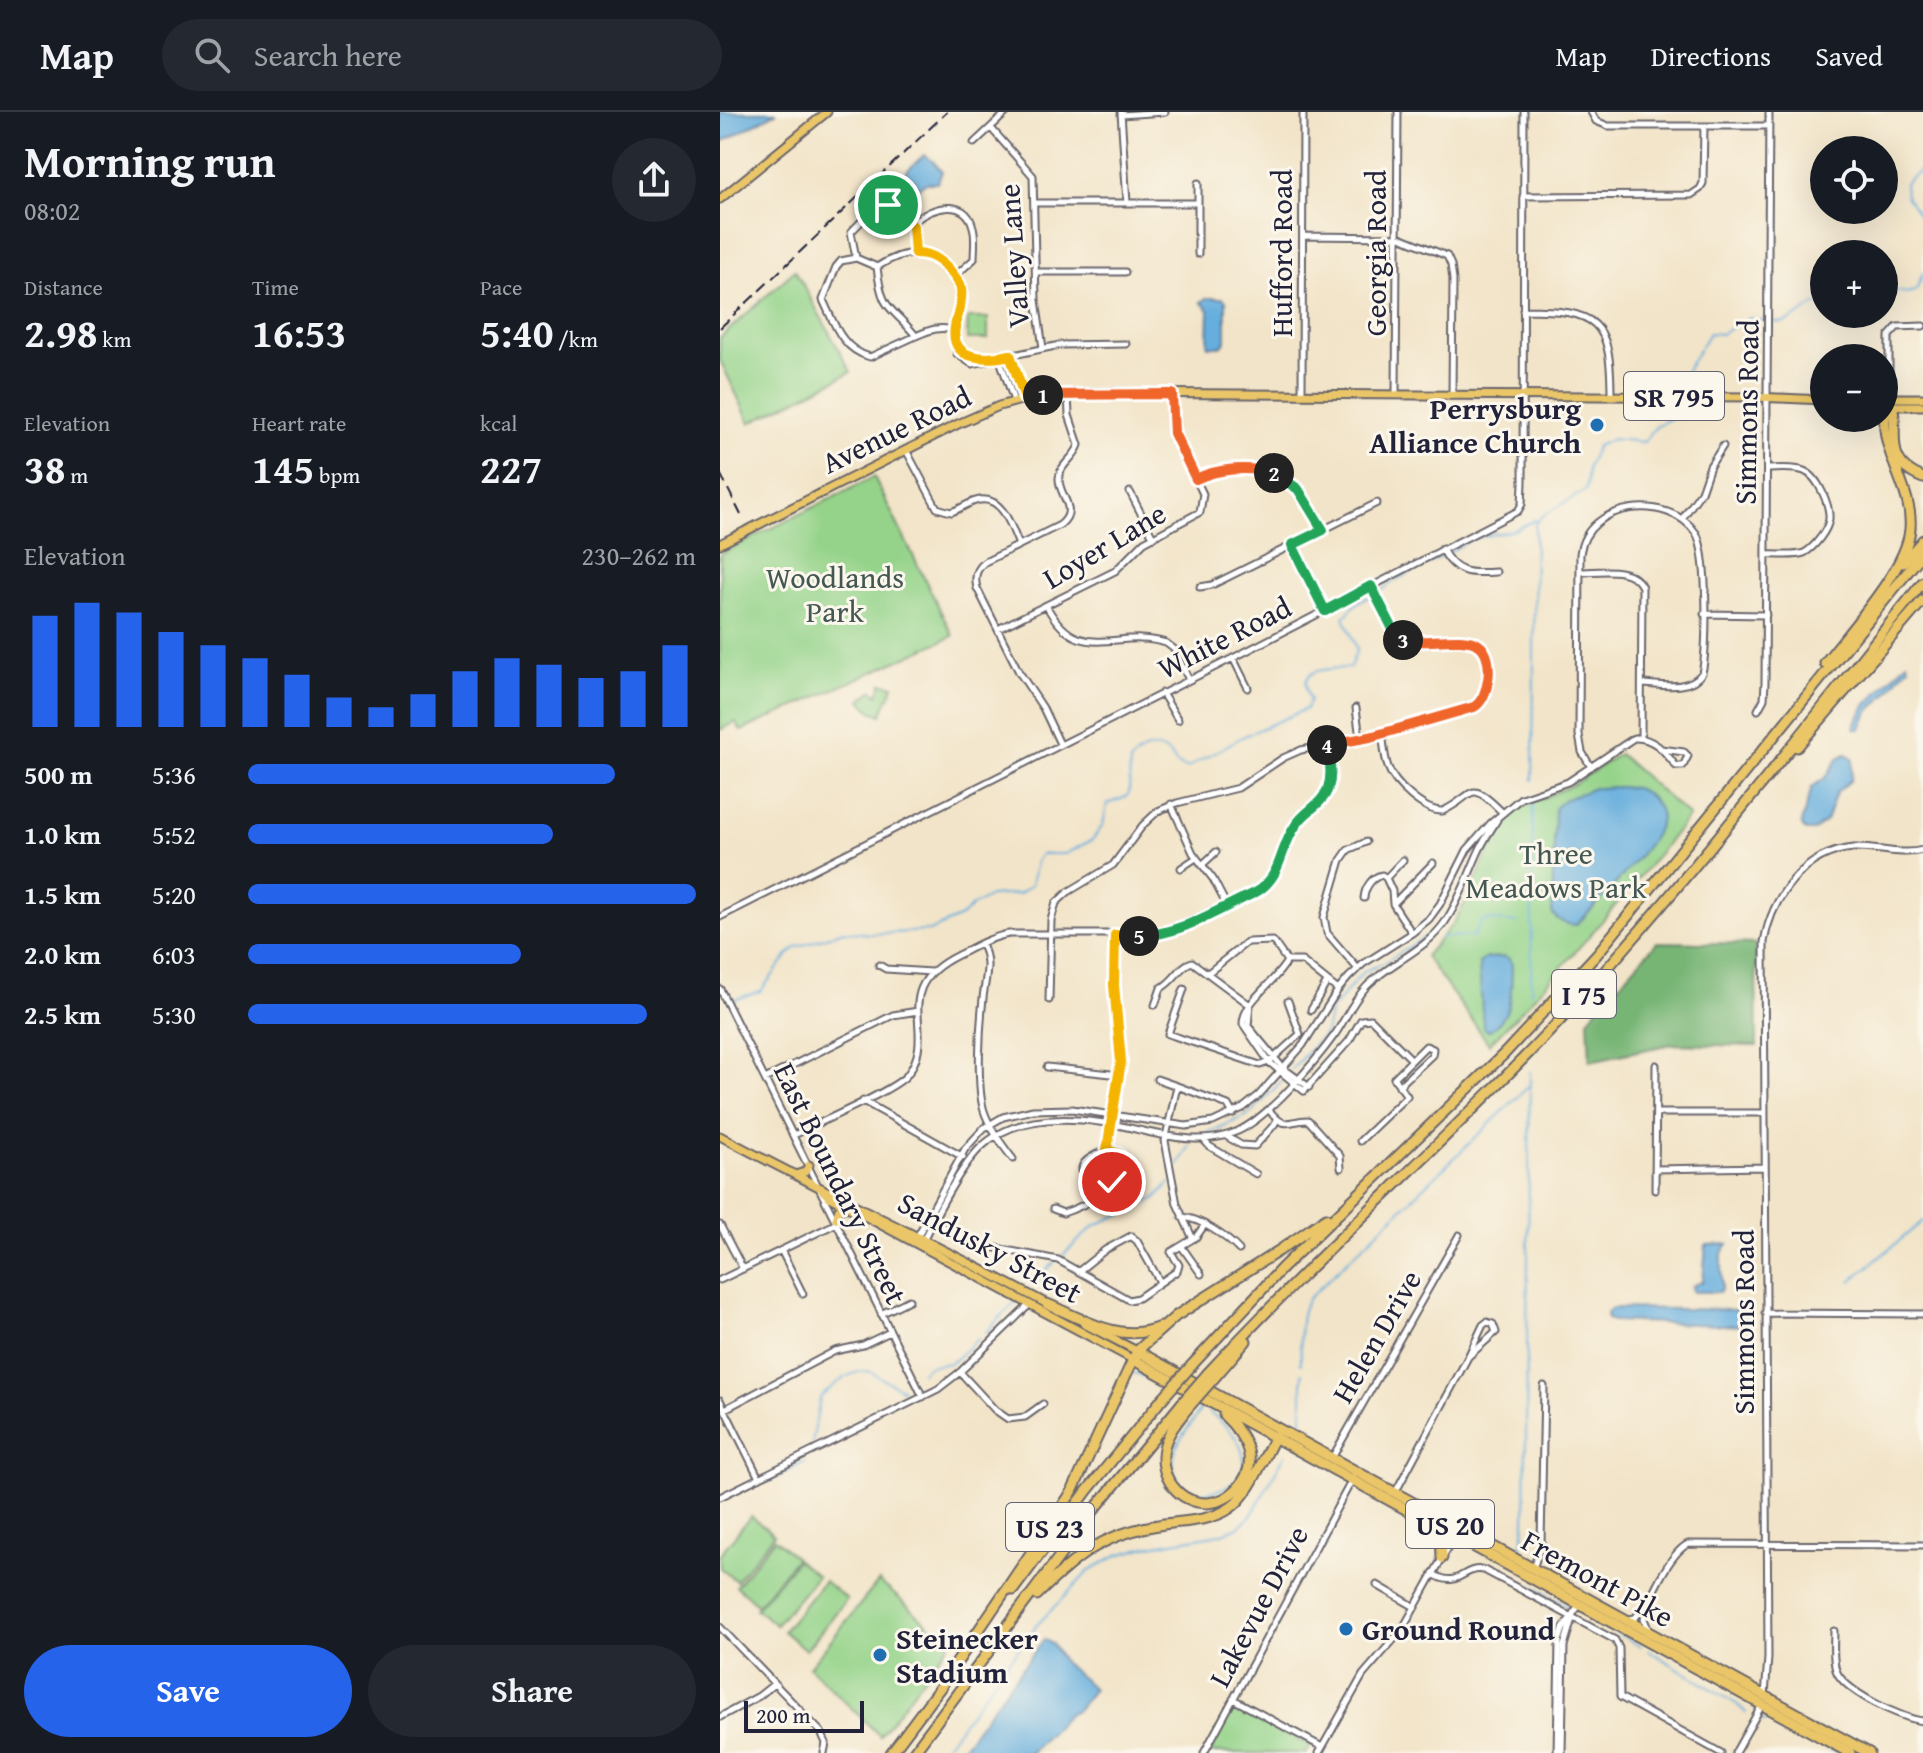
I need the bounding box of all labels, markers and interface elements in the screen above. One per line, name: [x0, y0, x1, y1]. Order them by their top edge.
search box: [162, 19, 722, 91]
text: Map: [40, 27, 114, 83]
icon: search: [190, 33, 234, 77]
text: Search here: [254, 33, 402, 77]
text: Map: [1555, 35, 1607, 76]
text: Directions: [1651, 35, 1771, 76]
text: Saved: [1815, 35, 1883, 76]
text: Morning run: [24, 129, 275, 193]
map controls: [1810, 136, 1898, 432]
button: locate: [1810, 136, 1898, 224]
button: share: [612, 138, 696, 222]
street label: Hufford Road: [1259, 169, 1303, 337]
street label: Georgia Road: [1353, 170, 1397, 336]
pin: [854, 171, 922, 239]
icon: arrive: [866, 183, 910, 227]
street label: Valley Lane: [986, 183, 1040, 329]
text: 08:02: [24, 191, 80, 230]
button: +: [1810, 240, 1898, 328]
text: Distance: [24, 271, 103, 303]
text: Time: [252, 271, 299, 303]
text: Pace: [480, 271, 522, 303]
text: 2.98: [24, 303, 97, 362]
text: 16:53: [252, 303, 346, 362]
text: 5:40: [480, 303, 553, 362]
street label: Simmons Road: [1722, 319, 1770, 505]
text: km: [97, 323, 131, 355]
text: /km: [553, 323, 598, 355]
button: −: [1810, 344, 1898, 432]
road number: SR 795: [1624, 372, 1724, 420]
street label: Avenue Road: [814, 374, 978, 484]
pin: 1: [1023, 375, 1063, 415]
text: 1: [1037, 379, 1049, 411]
place label: Perrysburg Alliance Church: [1369, 386, 1581, 464]
text: Elevation: [24, 407, 110, 439]
text: Heart rate: [252, 407, 346, 439]
text: kcal: [480, 407, 518, 439]
marker: Perrysburg Alliance Church: [1588, 416, 1606, 434]
text: 38: [24, 439, 65, 498]
text: 145: [252, 439, 314, 498]
text: 227: [480, 439, 542, 498]
pin: 2: [1254, 453, 1294, 493]
text: 2: [1268, 457, 1280, 489]
text: m: [65, 459, 88, 491]
text: bpm: [314, 459, 360, 491]
street label: Loyer Lane: [1034, 491, 1174, 599]
text: Elevation: [24, 536, 126, 575]
text: 230–262 m: [582, 536, 696, 575]
park label: Woodlands Park: [766, 555, 904, 633]
street label: White Road: [1149, 585, 1299, 689]
pin: 3: [1383, 620, 1423, 660]
text: 3: [1397, 624, 1409, 656]
pin: 4: [1307, 725, 1347, 765]
text: 4: [1321, 729, 1333, 761]
text: 500 m: [24, 755, 92, 794]
text: 5:36: [152, 755, 196, 794]
text: 1.0 km: [24, 815, 101, 854]
text: 5:52: [152, 815, 196, 854]
park label: Three Meadows Park: [1465, 831, 1647, 909]
text: 1.5 km: [24, 875, 101, 914]
text: 5:20: [152, 875, 196, 914]
pin: 5: [1119, 916, 1159, 956]
text: 5: [1133, 920, 1145, 952]
text: 2.0 km: [24, 935, 101, 974]
text: 6:03: [152, 935, 196, 974]
road number: I 75: [1552, 970, 1616, 1018]
text: 2.5 km: [24, 995, 101, 1034]
text: 5:30: [152, 995, 196, 1034]
street label: East Boundary Street: [763, 1055, 919, 1312]
pin: [1078, 1148, 1146, 1216]
icon: check: [1090, 1160, 1134, 1204]
street label: Sandusky Street: [890, 1180, 1090, 1314]
street label: Simmons Road: [1721, 1229, 1765, 1415]
street label: Helen Drive: [1320, 1261, 1432, 1411]
road number: US 20: [1406, 1500, 1494, 1548]
road number: US 23: [1006, 1503, 1094, 1551]
street label: Lakevue Drive: [1197, 1518, 1319, 1694]
street label: Fremont Pike: [1514, 1518, 1682, 1638]
place label: Ground Round: [1362, 1607, 1556, 1651]
place label: Steinecker Stadium: [896, 1616, 1038, 1694]
marker: Ground Round: [1337, 1620, 1355, 1638]
button: Save: [24, 1645, 352, 1737]
button: Share: [368, 1645, 696, 1737]
marker: Steinecker Stadium: [871, 1646, 889, 1664]
scale bar: [744, 1697, 864, 1733]
text: 200 m: [756, 1699, 811, 1731]

